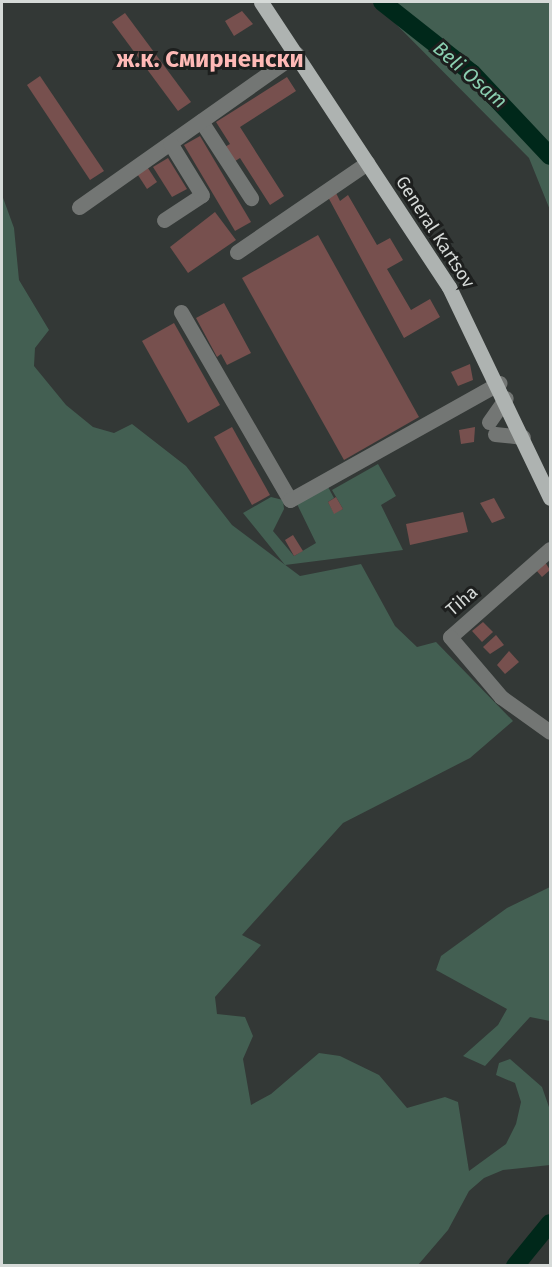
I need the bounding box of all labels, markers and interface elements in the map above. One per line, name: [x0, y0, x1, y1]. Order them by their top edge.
water label: Beli Osam: [428, 36, 512, 114]
district label: ж.к. Смирненски: [116, 46, 304, 74]
street label: General Kartsov: [391, 172, 479, 292]
street label: Tiha: [442, 581, 482, 621]

